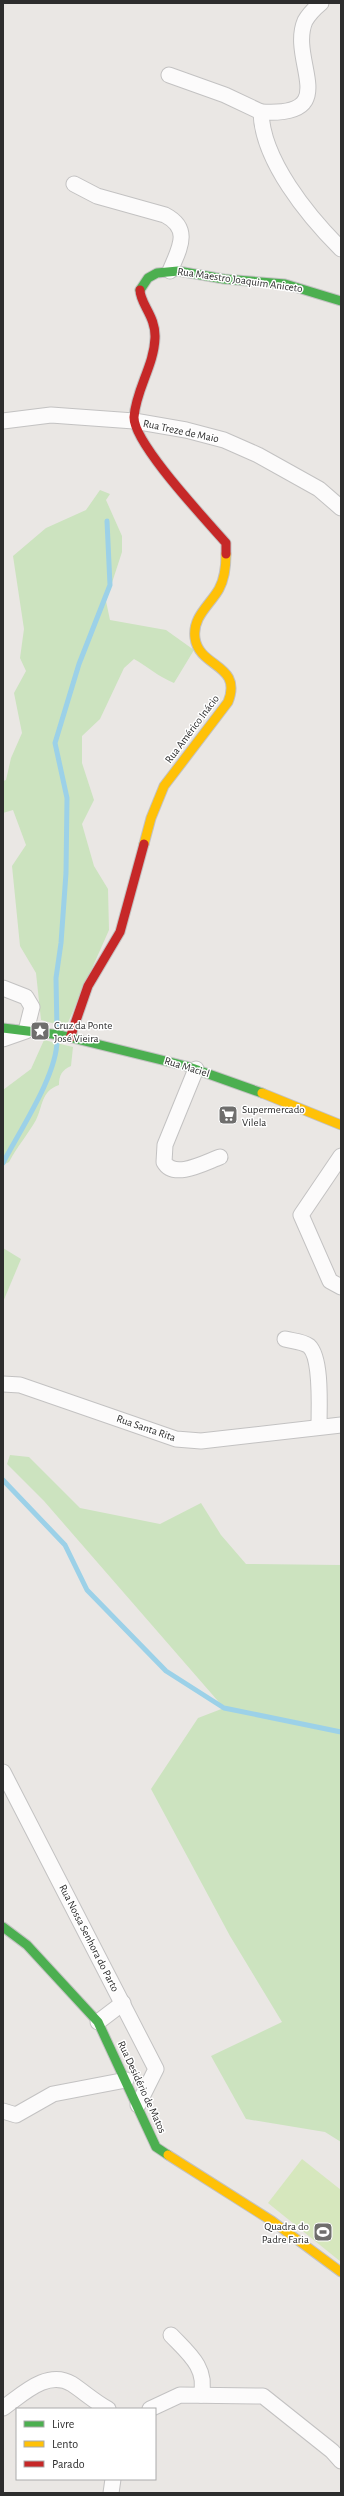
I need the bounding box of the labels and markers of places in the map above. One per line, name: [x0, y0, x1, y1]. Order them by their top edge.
place icon: Cruz da Ponte José Vieira: [29, 1020, 51, 1042]
place label: Cruz da Ponte José Vieira: [54, 1020, 112, 1044]
supermarket icon: Supermercado Vilela: [217, 1104, 239, 1126]
place label: Supermercado Vilela: [242, 1104, 305, 1128]
place label: Quadra do Padre Faria: [262, 2221, 309, 2245]
sports icon: Quadra do Padre Faria: [312, 2221, 334, 2243]

